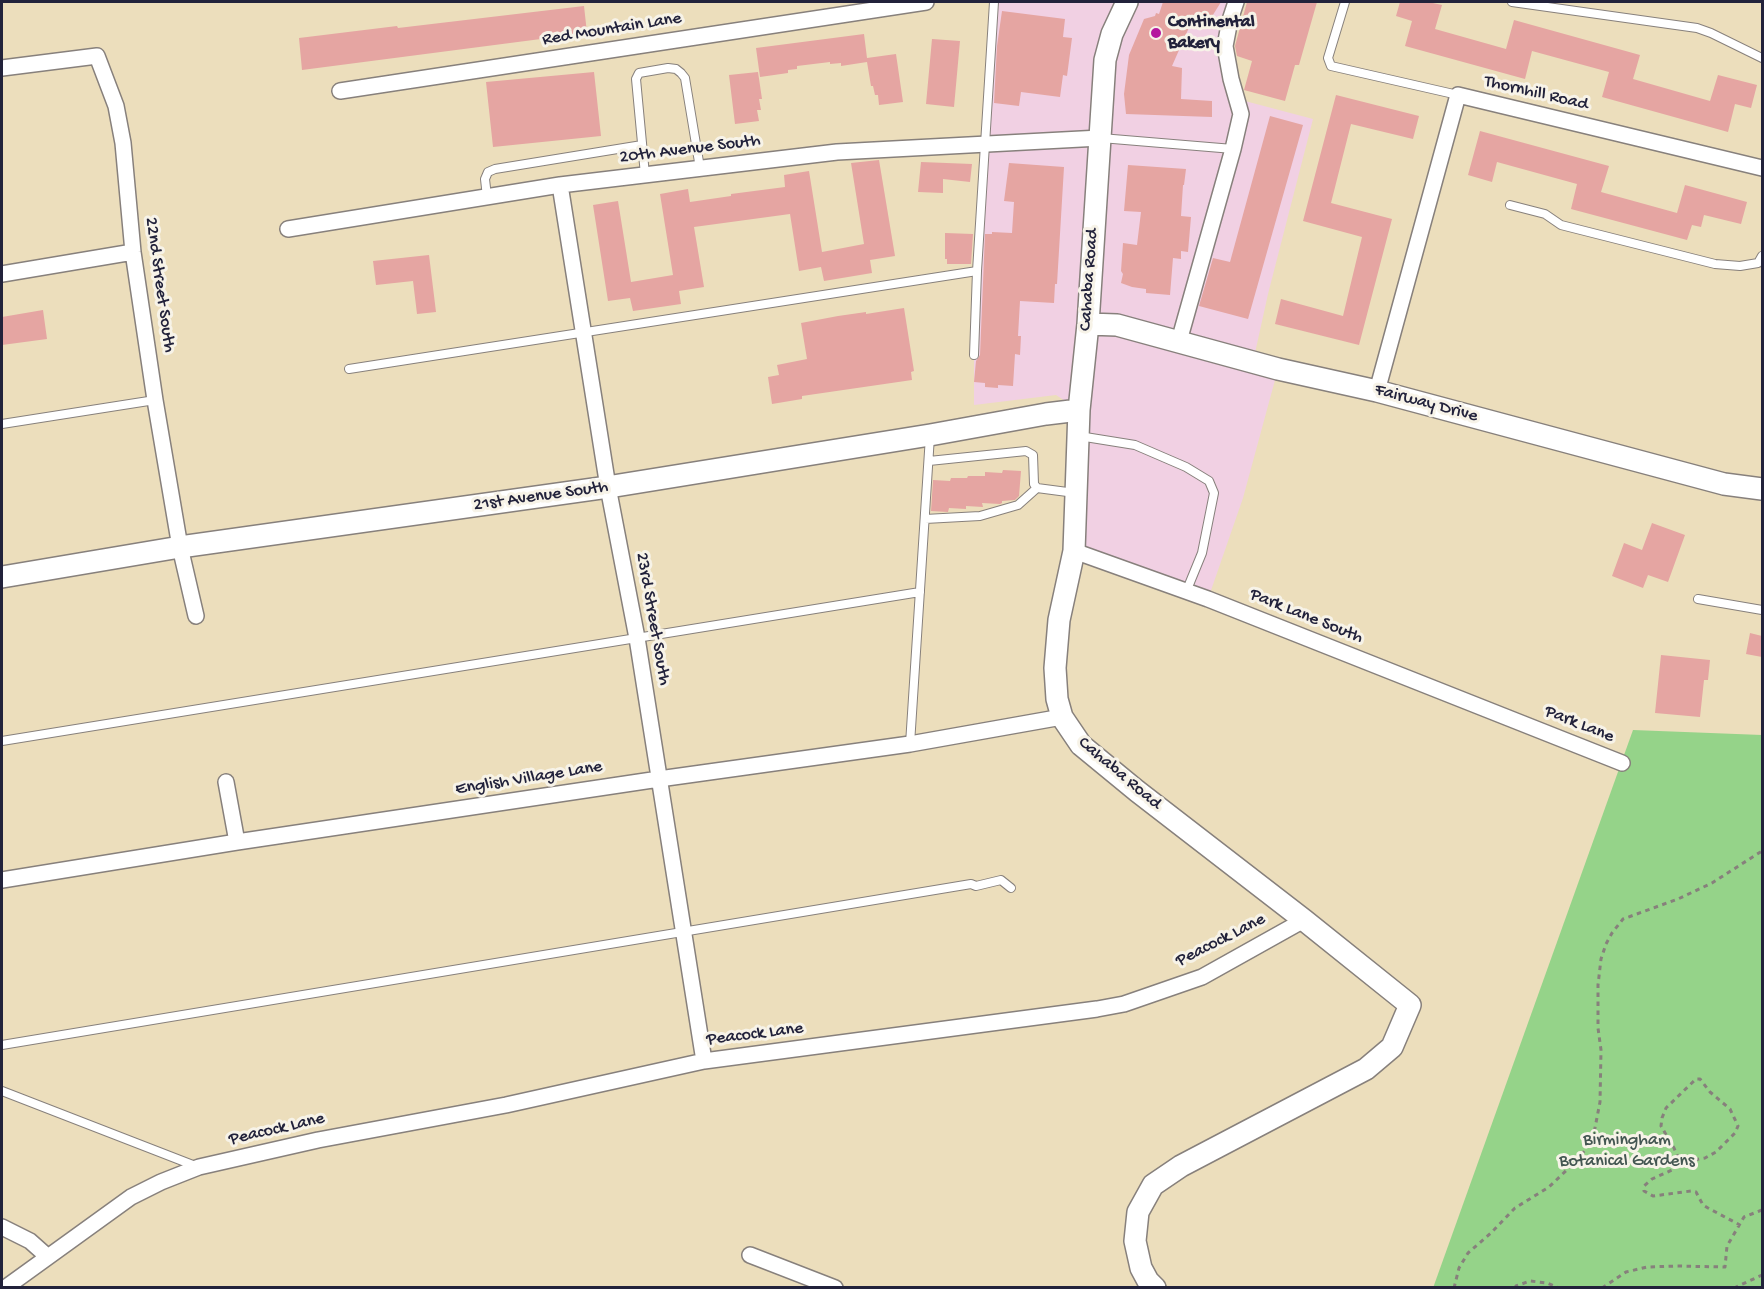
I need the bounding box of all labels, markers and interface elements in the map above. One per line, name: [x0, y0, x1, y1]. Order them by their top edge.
street label: Red Mountain Lane: [541, 8, 683, 52]
place label: Continental Bakery: [1168, 12, 1255, 54]
marker: Continental Bakery: [1149, 26, 1163, 40]
street label: Thornhill Road: [1482, 72, 1590, 116]
street label: 20th Avenue South: [618, 131, 762, 169]
street label: 22nd Street South: [139, 216, 179, 354]
street label: Cahaba Road: [1076, 228, 1104, 332]
street label: Fairway Drive: [1372, 380, 1480, 428]
street label: 21st Avenue South: [472, 477, 610, 517]
street label: 23rd Street South: [630, 551, 674, 687]
street label: Park Lane South: [1246, 584, 1366, 650]
street label: Park Lane: [1541, 701, 1617, 749]
street label: Cahaba Road: [1073, 733, 1165, 815]
street label: English Village Lane: [454, 757, 604, 801]
street label: Peacock Lane: [1173, 909, 1269, 973]
street label: Peacock Lane: [705, 1018, 805, 1052]
street label: Peacock Lane: [227, 1109, 327, 1151]
park label: Birmingham Botanical Gardens: [1559, 1130, 1695, 1172]

